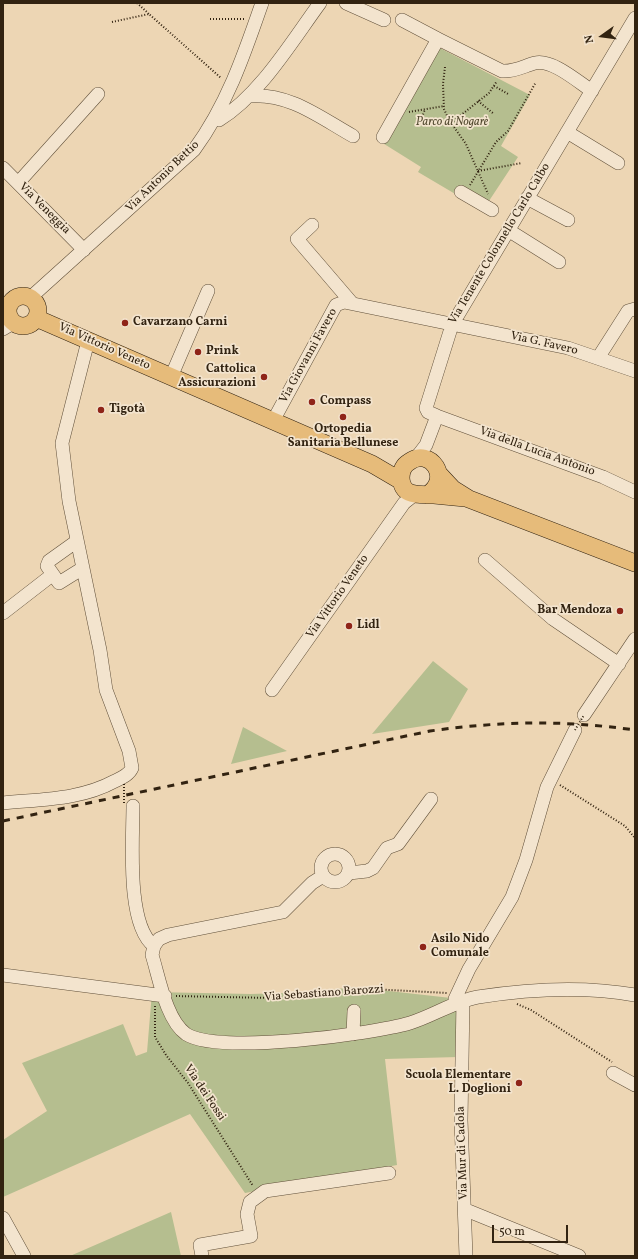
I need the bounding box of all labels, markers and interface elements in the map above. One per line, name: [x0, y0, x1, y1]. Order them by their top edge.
north arrow: [582, 16, 622, 56]
text: N: [582, 33, 598, 45]
park label: Parco di Nogarè: [416, 116, 488, 130]
street label: Via Antonio Bettio: [123, 138, 203, 216]
street label: Via Tenente Colonnello Carlo Calbo: [446, 161, 554, 327]
street label: Via Veneggia: [15, 180, 73, 238]
street label: Via Giovanni Favero: [277, 306, 341, 406]
place label: Cavarzano Carni: [133, 316, 227, 330]
marker: Cavarzano Carni: [120, 318, 130, 328]
street label: Via Vittorio Veneto: [56, 320, 152, 374]
street label: Via G. Favero: [509, 329, 579, 359]
place label: Prink: [206, 345, 239, 359]
marker: Prink: [193, 347, 203, 357]
place label: Cattolica Assicurazioni: [178, 363, 256, 391]
marker: Cattolica Assicurazioni: [259, 372, 269, 382]
place label: Compass: [320, 395, 371, 409]
marker: Compass: [307, 397, 317, 407]
place label: Tigotà: [109, 403, 145, 417]
marker: Tigotà: [96, 405, 106, 415]
marker: Ortopedia Sanitaria Bellunese: [338, 412, 348, 422]
place label: Ortopedia Sanitaria Bellunese: [288, 423, 398, 451]
street label: Via della Lucia Antonio: [477, 424, 597, 480]
street label: Via Vittorio Veneto: [304, 552, 372, 642]
place label: Bar Mendoza: [537, 604, 612, 618]
marker: Bar Mendoza: [615, 606, 625, 616]
place label: Lidl: [357, 619, 380, 633]
marker: Lidl: [344, 621, 354, 631]
place label: Asilo Nido Comunale: [431, 933, 489, 961]
marker: Asilo Nido Comunale: [418, 942, 428, 952]
street label: Via Sebastiano Barozzi: [264, 983, 384, 1005]
street label: Via dei Fossi: [180, 1062, 228, 1124]
place label: Scuola Elementare L. Doglioni: [406, 1069, 511, 1097]
marker: Scuola Elementare L. Doglioni: [514, 1078, 524, 1088]
street label: Via Mur di Cadola: [454, 1106, 472, 1200]
scale bar: [494, 1217, 570, 1243]
text: 50 m: [499, 1224, 525, 1240]

